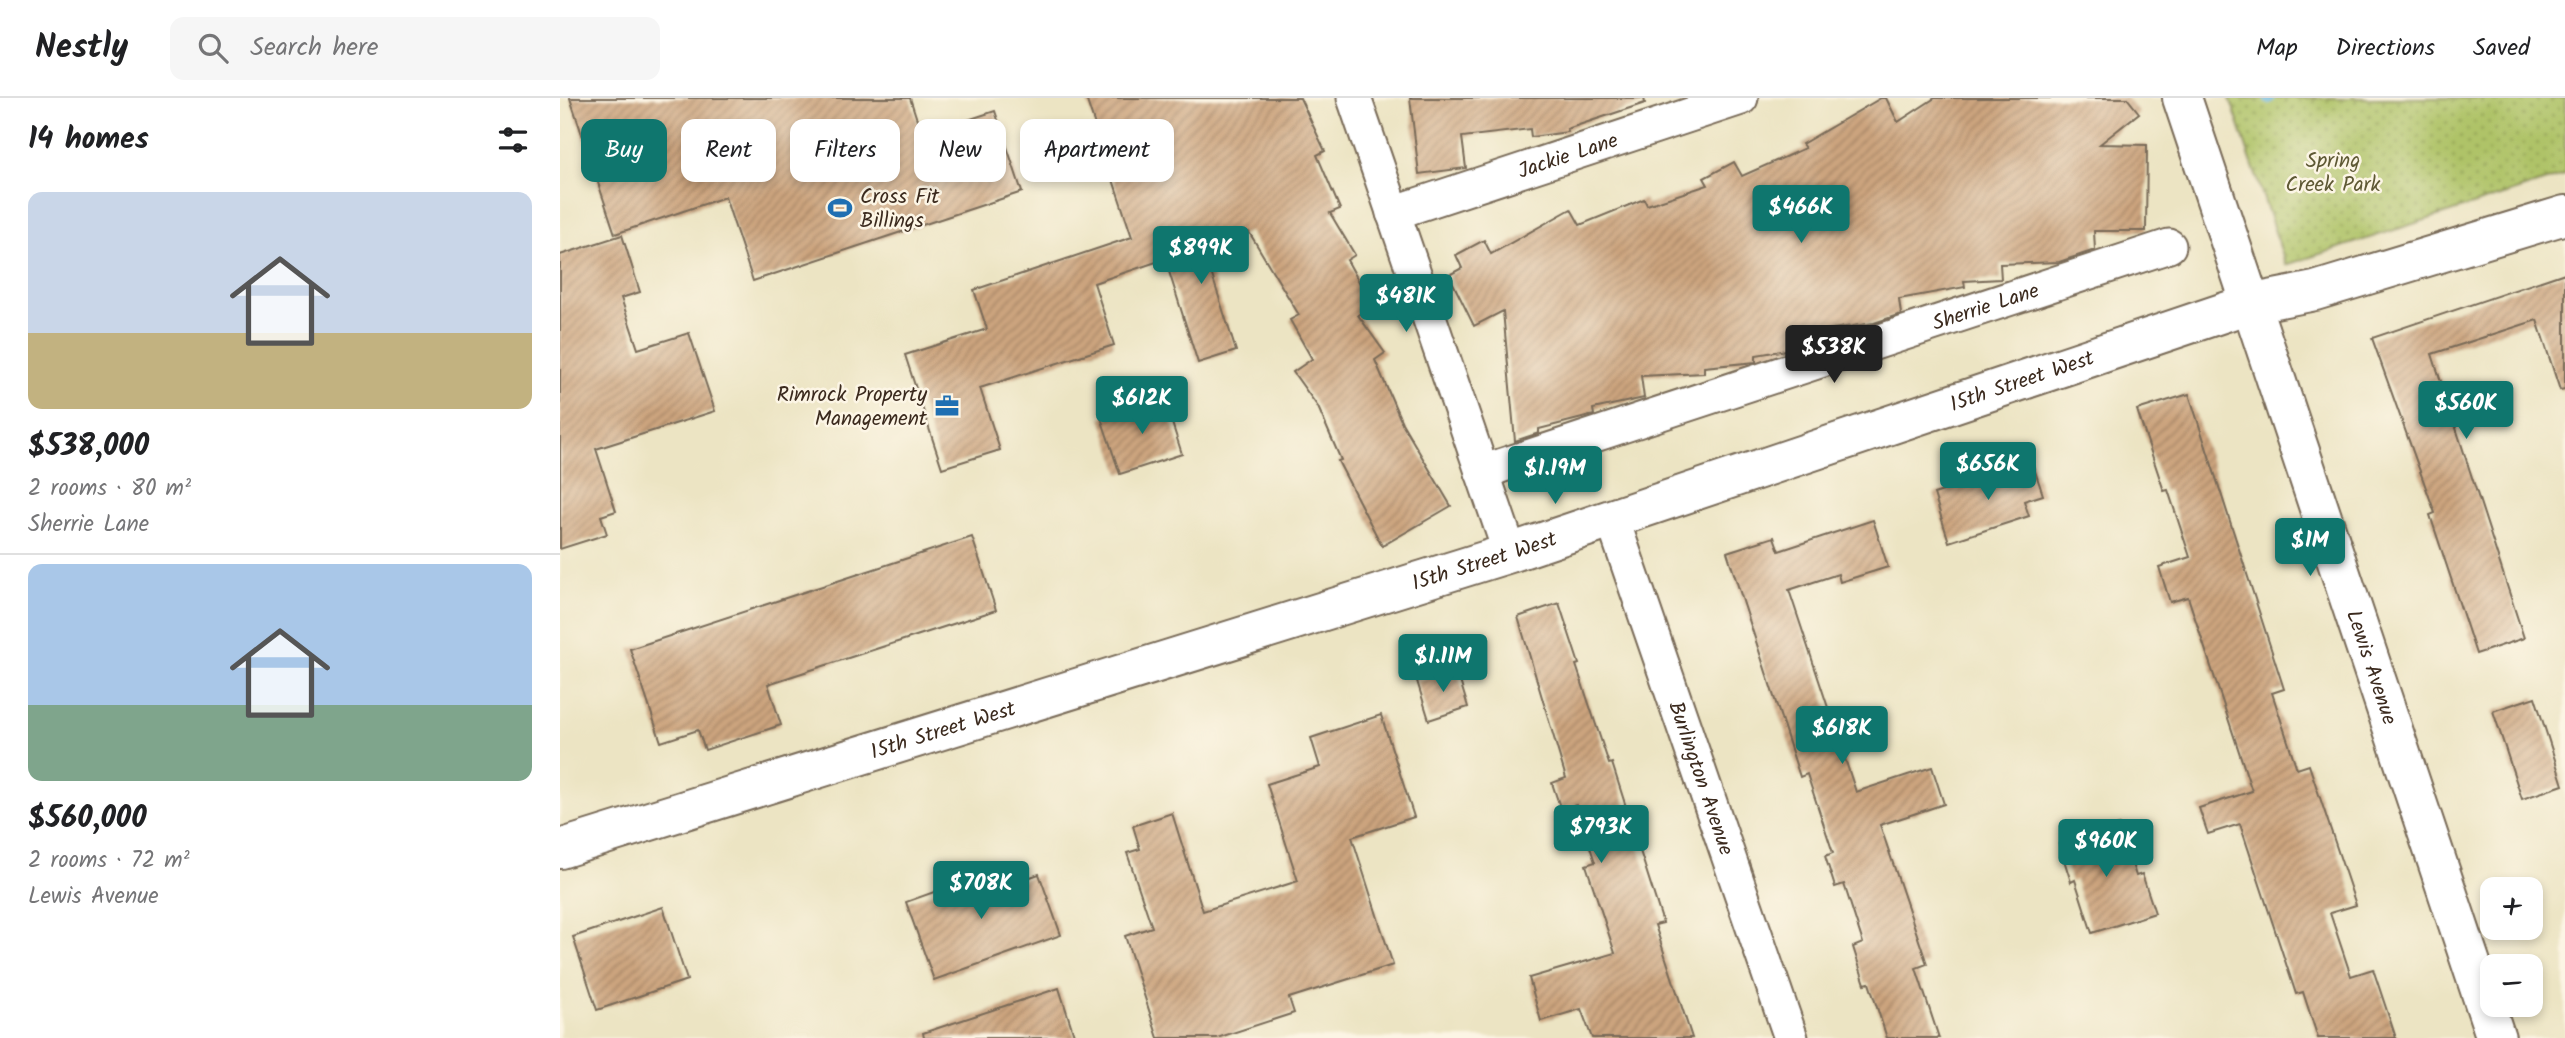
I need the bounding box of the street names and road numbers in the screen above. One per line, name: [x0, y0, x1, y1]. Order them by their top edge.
street label: Jackie Lane: [1514, 125, 1623, 189]
street label: Sherrie Lane: [1928, 275, 2044, 341]
street label: 15th Street West: [1946, 342, 2100, 422]
street label: 15th Street West: [1408, 523, 1562, 601]
street label: Lewis Avenue: [2336, 606, 2405, 730]
street label: 15th Street West: [867, 693, 1021, 769]
street label: Burlington Avenue: [1658, 697, 1742, 860]

